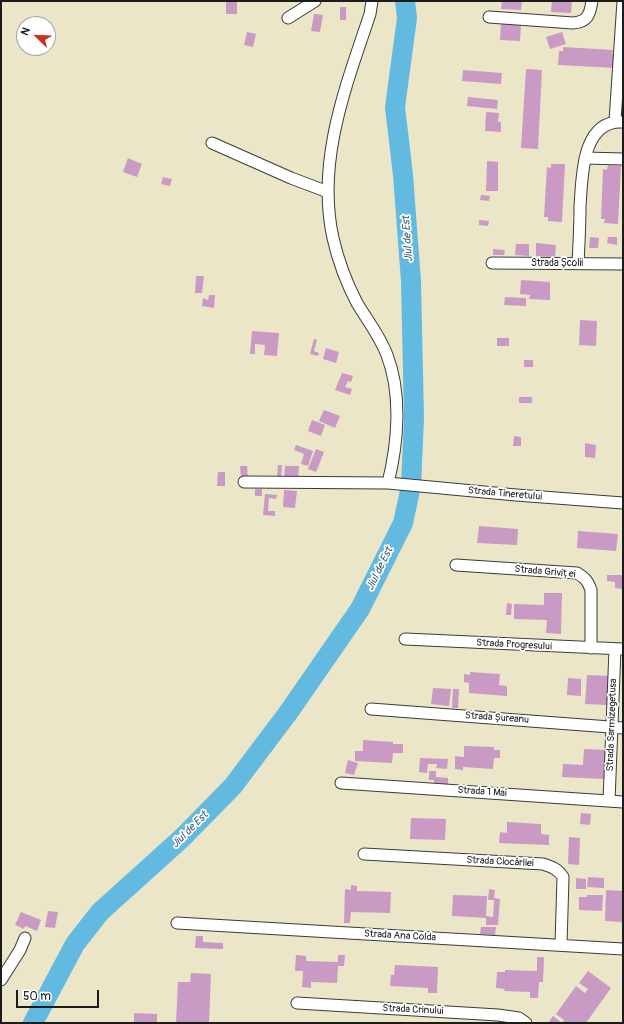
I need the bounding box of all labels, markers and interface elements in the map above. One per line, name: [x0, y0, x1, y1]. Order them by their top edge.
north arrow: [16, 16, 56, 56]
text: N: [18, 26, 33, 37]
water label: Jiul de Est: [400, 216, 416, 262]
street label: Strada Școlii: [531, 257, 583, 269]
street label: Strada Tineretului: [468, 485, 542, 503]
water label: Jiul de Est: [364, 545, 396, 593]
street label: Strada Griviței: [514, 563, 576, 581]
street label: Strada Progresului: [476, 637, 552, 653]
street label: Strada Sarmizegetusa: [604, 678, 620, 772]
street label: Strada Șureanu: [465, 710, 529, 726]
street label: Strada 1 Mai: [457, 784, 507, 800]
water label: Jiul de Est: [169, 809, 211, 851]
street label: Strada Ciocârliei: [466, 854, 534, 870]
street label: Strada Ana Colda: [364, 928, 436, 944]
scale bar: [18, 982, 101, 1008]
text: 50 m: [23, 989, 51, 1004]
street label: Strada Crinului: [382, 1002, 444, 1018]

